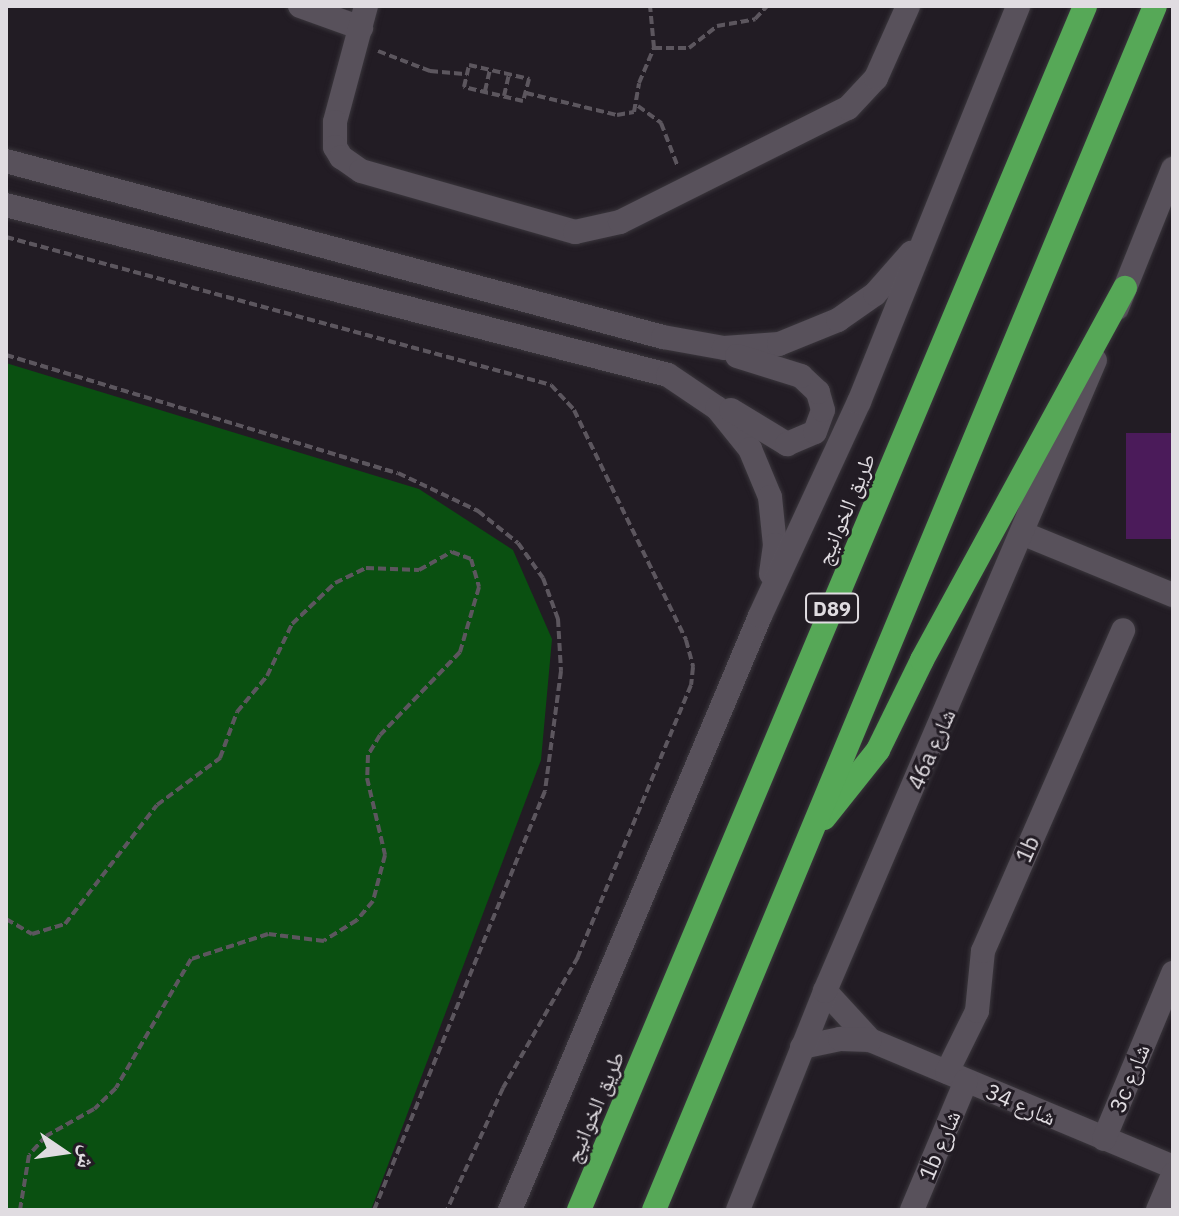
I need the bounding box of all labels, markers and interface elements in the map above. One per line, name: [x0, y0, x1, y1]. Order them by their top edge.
street label: طريق الخوانيج: [810, 449, 880, 569]
road number: D89: [804, 592, 860, 624]
street label: 46a شارع: [902, 705, 960, 793]
street label: 1b: [1010, 832, 1044, 866]
street label: 3c شارع: [1103, 1040, 1155, 1116]
street label: طريق الخوانيج: [559, 1047, 629, 1167]
street label: شارع 34: [982, 1078, 1060, 1130]
street label: 1b شارع: [913, 1106, 965, 1184]
north arrow: [24, 1112, 104, 1192]
text: ش: [71, 1143, 105, 1172]

